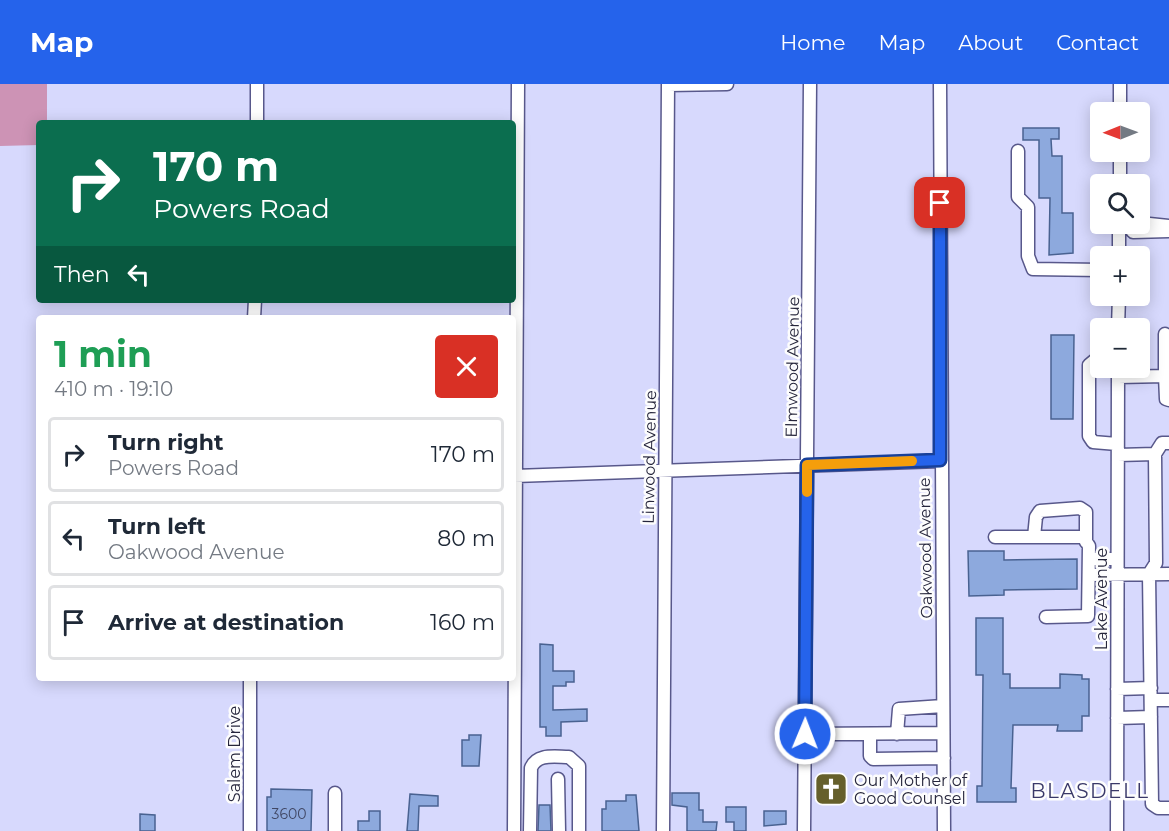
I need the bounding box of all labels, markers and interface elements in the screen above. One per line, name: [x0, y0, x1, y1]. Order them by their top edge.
text: Map: [30, 25, 93, 59]
text: Home: [780, 30, 845, 55]
text: Map: [878, 30, 925, 55]
text: About: [958, 30, 1023, 55]
text: Contact: [1056, 30, 1139, 55]
north arrow: [1090, 102, 1150, 162]
map controls: [1090, 102, 1150, 378]
text: 170 m: [153, 140, 279, 192]
icon: right: [54, 144, 132, 222]
button: search: [1090, 174, 1150, 234]
pin: [914, 177, 965, 228]
icon: arrive: [923, 186, 956, 219]
text: Powers Road: [153, 192, 330, 225]
button: +: [1090, 246, 1150, 306]
icon: left: [122, 258, 155, 291]
text: Then: [54, 261, 110, 288]
street label: Elmwood Avenue: [782, 296, 803, 438]
button: −: [1090, 318, 1150, 378]
text: 1 min: [54, 332, 152, 376]
button: close: [435, 335, 498, 398]
text: 410 m · 19:10: [54, 377, 173, 401]
street label: Linwood Avenue: [639, 390, 660, 524]
text: Turn right: [108, 429, 223, 456]
icon: right: [57, 438, 90, 471]
text: 170 m: [431, 441, 495, 468]
text: Powers Road: [108, 456, 239, 480]
street label: Oakwood Avenue: [915, 477, 936, 619]
text: Turn left: [108, 513, 206, 540]
icon: left: [57, 522, 90, 555]
text: 80 m: [437, 525, 495, 552]
text: Oakwood Avenue: [108, 540, 285, 564]
street label: Lake Avenue: [1092, 548, 1111, 650]
icon: arrive: [57, 606, 90, 639]
text: Arrive at destination: [108, 609, 344, 636]
text: 160 m: [430, 609, 495, 636]
position arrow: [773, 702, 837, 766]
street label: Salem Drive: [225, 706, 244, 802]
church icon: Our Mother of Good Counsel: [813, 771, 849, 807]
place label: Our Mother of Good Counsel: [854, 771, 968, 808]
district label: BLASDELL: [1031, 779, 1149, 803]
house number: 3600: [272, 805, 306, 823]

